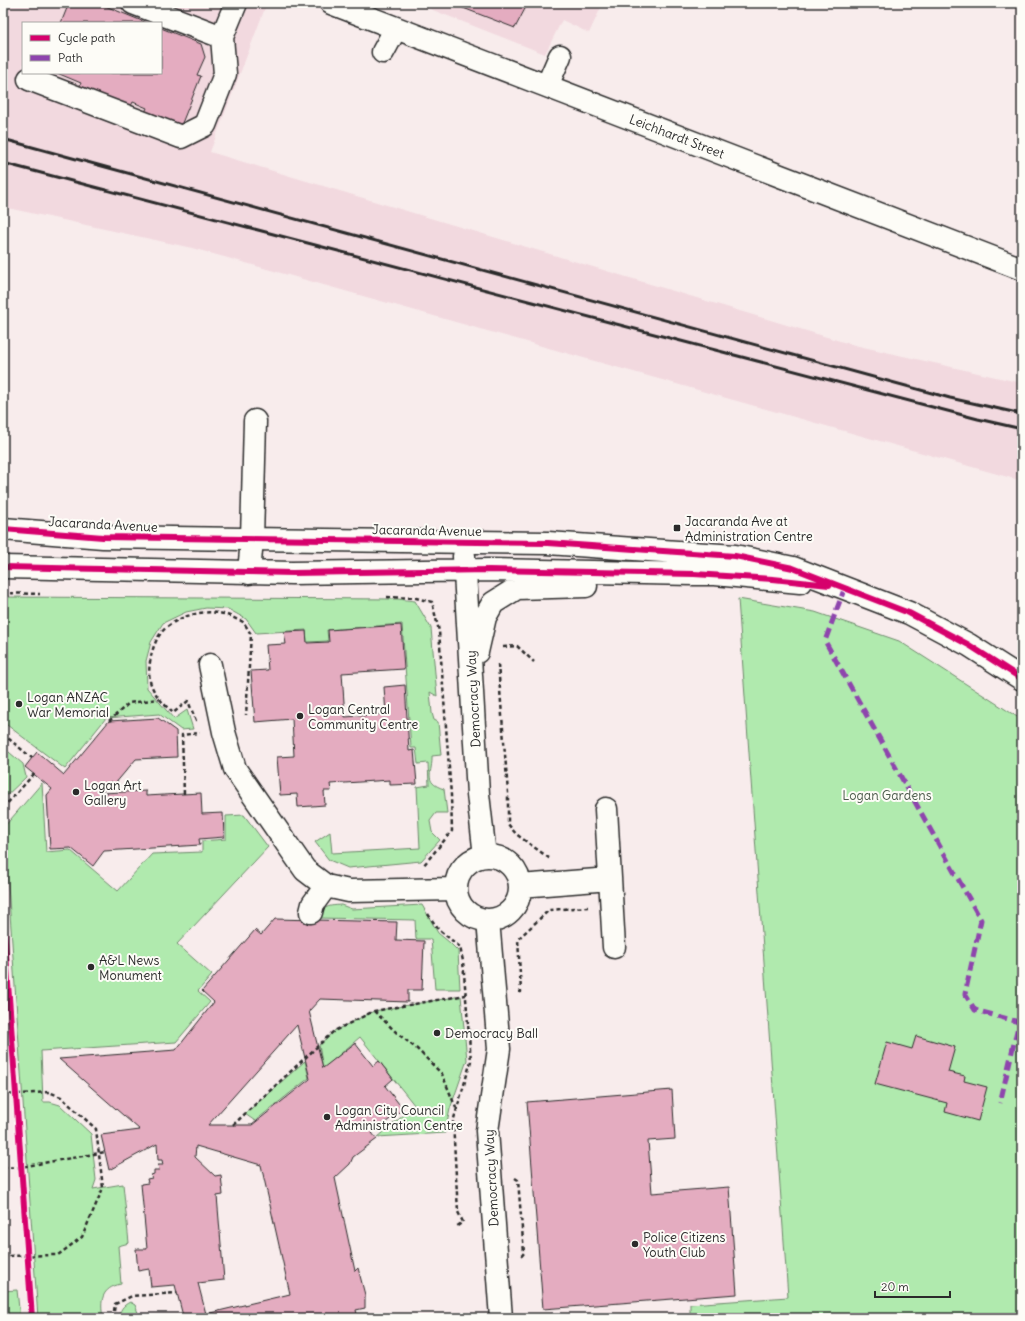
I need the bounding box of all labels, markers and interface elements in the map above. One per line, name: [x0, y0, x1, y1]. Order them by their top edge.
legend: [22, 22, 162, 74]
text: Cycle path: [58, 30, 115, 45]
text: Path: [58, 50, 83, 65]
street label: Leichhardt Street: [627, 111, 727, 163]
street label: Jacaranda Avenue: [48, 513, 158, 536]
place label: Jacaranda Ave at Administration Centre: [685, 513, 813, 545]
street label: Jacaranda Avenue: [372, 521, 482, 540]
marker: Jacaranda Ave at Administration Centre: [672, 523, 682, 533]
street label: Democracy Way: [462, 650, 485, 748]
place label: Logan ANZAC War Memorial: [27, 689, 109, 721]
marker: Logan ANZAC War Memorial: [14, 699, 24, 709]
place label: Logan Central Community Centre: [308, 701, 418, 733]
marker: Logan Central Community Centre: [295, 711, 305, 721]
place label: Logan Art Gallery: [84, 777, 142, 809]
marker: Logan Art Gallery: [71, 787, 81, 797]
park label: Logan Gardens: [842, 787, 932, 804]
place label: A&L News Monument: [99, 952, 163, 984]
marker: A&L News Monument: [86, 962, 96, 972]
place label: Democracy Ball: [445, 1025, 538, 1042]
marker: Democracy Ball: [432, 1028, 442, 1038]
place label: Logan City Council Administration Centre: [335, 1102, 463, 1134]
marker: Logan City Council Administration Centre: [322, 1112, 332, 1122]
street label: Democracy Way: [480, 1129, 503, 1227]
place label: Police Citizens Youth Club: [643, 1229, 725, 1261]
marker: Police Citizens Youth Club: [630, 1239, 640, 1249]
scale bar: [875, 1273, 950, 1299]
text: 20 m: [881, 1279, 909, 1294]

